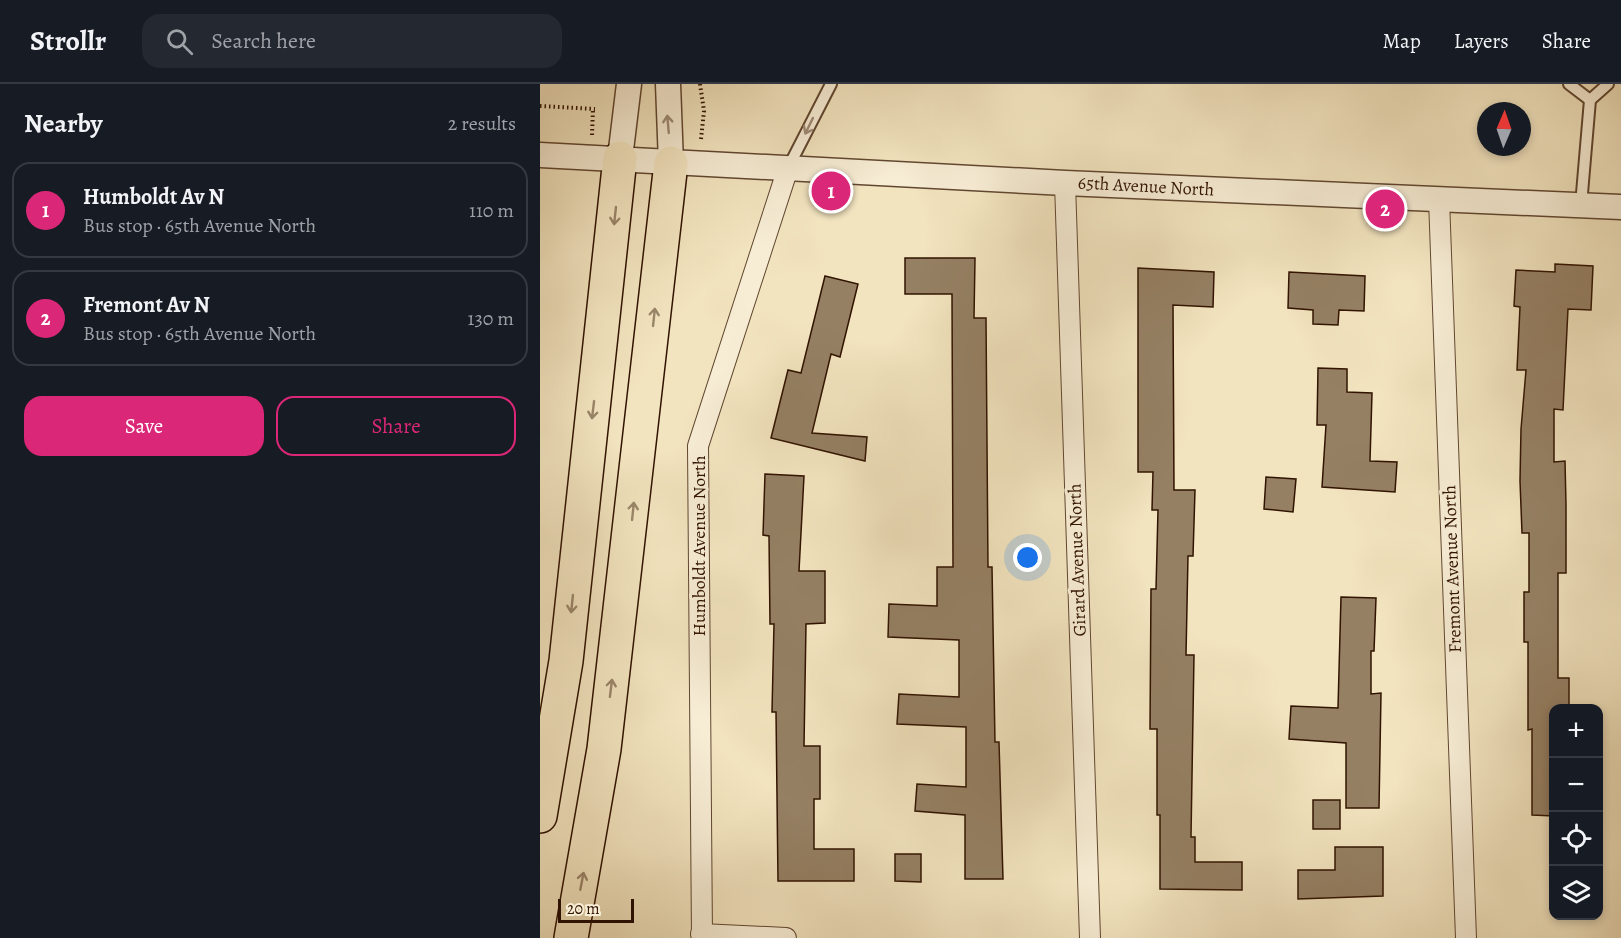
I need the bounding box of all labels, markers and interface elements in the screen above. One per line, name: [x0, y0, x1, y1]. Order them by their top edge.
search box: [142, 14, 562, 68]
text: Strollr: [30, 22, 106, 60]
icon: search: [163, 25, 196, 58]
text: Search here: [211, 26, 316, 56]
text: Map: [1382, 27, 1421, 55]
text: Layers: [1454, 27, 1509, 55]
text: Share: [1542, 27, 1591, 55]
north arrow: [1477, 102, 1531, 156]
text: Nearby: [24, 106, 103, 141]
text: 2 results: [448, 110, 516, 137]
one-way arrow: [662, 114, 673, 134]
one-way arrow: [802, 117, 814, 135]
pin: 1: [812, 168, 850, 214]
street label: 65th Avenue North: [1077, 170, 1215, 202]
text: Humboldt Av N: [83, 182, 224, 212]
pin: 2: [1366, 186, 1404, 232]
text: 1: [42, 197, 49, 224]
text: 110 m: [469, 197, 514, 224]
one-way arrow: [610, 206, 621, 226]
text: Bus stop · 65th Avenue North: [83, 212, 316, 239]
text: Fremont Av N: [83, 290, 210, 320]
text: 2: [41, 305, 50, 332]
text: 130 m: [468, 305, 514, 332]
one-way arrow: [649, 308, 660, 328]
text: Bus stop · 65th Avenue North: [83, 320, 316, 347]
button: Save: [24, 396, 264, 456]
button: Share: [276, 396, 516, 456]
one-way arrow: [587, 399, 598, 419]
street label: Humboldt Avenue North: [687, 455, 711, 637]
street label: Girard Avenue North: [1062, 483, 1092, 637]
street label: Fremont Avenue North: [1437, 484, 1467, 653]
one-way arrow: [628, 502, 639, 522]
your location: [1013, 543, 1042, 572]
one-way arrow: [566, 593, 577, 613]
one-way arrow: [606, 678, 617, 698]
map controls: [1549, 704, 1603, 920]
button: +: [1549, 704, 1603, 758]
button: −: [1549, 758, 1603, 812]
button: locate: [1549, 812, 1603, 866]
button: layers: [1549, 866, 1603, 920]
one-way arrow: [577, 871, 588, 891]
scale bar: [558, 896, 634, 924]
text: 20 m: [567, 898, 600, 920]

